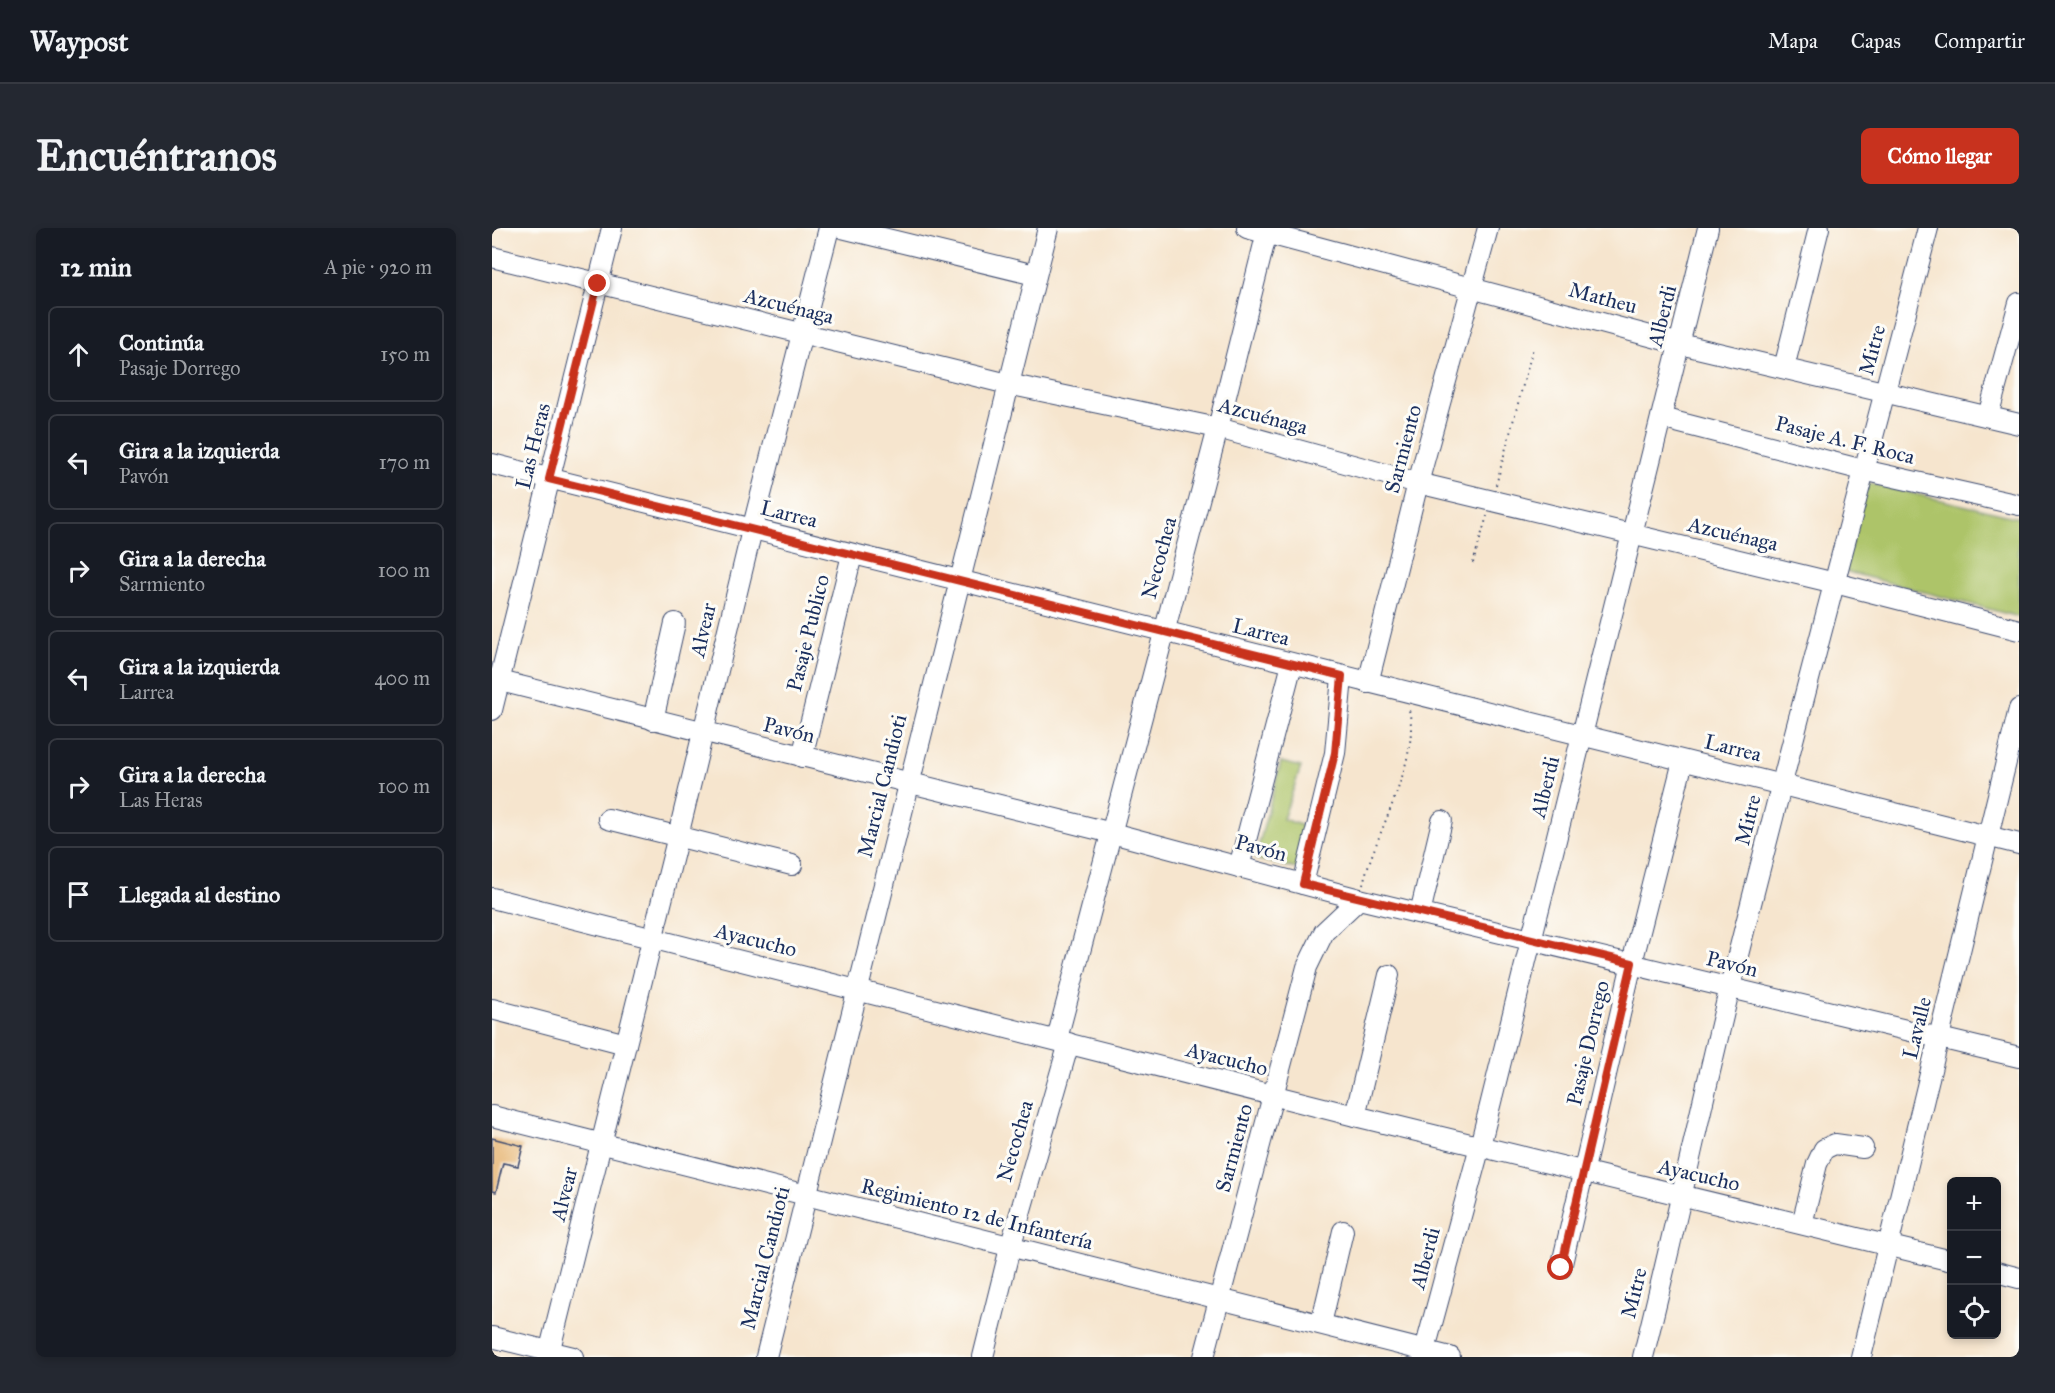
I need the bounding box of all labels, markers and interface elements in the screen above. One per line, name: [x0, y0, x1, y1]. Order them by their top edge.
text: Waypost: [30, 24, 128, 59]
text: Mapa: [1768, 28, 1818, 54]
text: Capas: [1851, 28, 1901, 54]
text: Compartir: [1934, 28, 2025, 54]
button: Cómo llegar: [1861, 128, 2019, 184]
text: Encuéntranos: [36, 130, 277, 182]
text: 12 min: [60, 251, 132, 283]
text: A pie · 920 m: [324, 255, 432, 279]
route end: [584, 270, 610, 296]
street label: Matheu: [1566, 276, 1640, 320]
street label: Azcuénaga: [740, 282, 837, 330]
street label: Alberdi: [1642, 282, 1682, 351]
street label: Mitre: [1853, 322, 1891, 378]
text: Continúa: [119, 329, 204, 356]
icon: ahead: [62, 338, 95, 371]
text: 150 m: [380, 342, 430, 366]
text: Pasaje Dorrego: [119, 356, 240, 380]
street label: Azcuénaga: [1214, 391, 1311, 440]
street label: Las Heras: [510, 400, 556, 492]
street label: Sarmiento: [1379, 402, 1427, 496]
street label: Pasaje A. F. Roca: [1773, 410, 1918, 470]
text: Gira a la izquierda: [119, 437, 280, 464]
icon: left: [62, 446, 95, 479]
text: 170 m: [379, 450, 430, 474]
text: Pavón: [119, 464, 169, 488]
street label: Larrea: [758, 494, 820, 534]
street label: Azcuénaga: [1685, 511, 1781, 557]
street label: Necochea: [1136, 514, 1182, 602]
text: Gira a la derecha: [119, 545, 266, 572]
icon: right: [62, 554, 95, 587]
text: 100 m: [378, 558, 430, 582]
text: Sarmiento: [119, 572, 205, 596]
street label: Pasaje Publico: [781, 572, 835, 694]
street label: Alvear: [684, 600, 722, 661]
street label: Larrea: [1230, 612, 1292, 652]
text: Gira a la izquierda: [119, 653, 280, 680]
icon: left: [62, 662, 95, 695]
text: 400 m: [374, 666, 430, 690]
text: Larrea: [119, 680, 174, 704]
street label: Pavón: [760, 711, 818, 749]
street label: Marcial Candioti: [852, 711, 912, 860]
street label: Larrea: [1702, 728, 1764, 768]
street label: Alberdi: [1525, 753, 1565, 822]
text: Gira a la derecha: [119, 761, 266, 788]
icon: right: [62, 770, 95, 803]
text: 100 m: [378, 774, 430, 798]
text: Las Heras: [119, 788, 203, 812]
street label: Mitre: [1729, 792, 1767, 848]
street label: Pavón: [1232, 829, 1290, 867]
icon: arrive: [62, 878, 95, 911]
text: Llegada al destino: [119, 881, 280, 908]
street label: Ayacucho: [712, 917, 800, 963]
street label: Pavón: [1703, 945, 1761, 983]
street label: Pasaje Dorrego: [1561, 978, 1615, 1108]
street label: Lavalle: [1897, 994, 1937, 1062]
street label: Ayacucho: [1183, 1036, 1271, 1082]
street label: Necochea: [991, 1097, 1039, 1185]
street label: Sarmiento: [1210, 1101, 1258, 1195]
street label: Ayacucho: [1655, 1153, 1743, 1197]
street label: Alvear: [545, 1164, 583, 1225]
street label: Regimiento 12 de Infantería: [858, 1173, 1096, 1255]
map controls: [1947, 1177, 2001, 1339]
button: +: [1947, 1177, 2001, 1231]
street label: Marcial Candioti: [735, 1183, 795, 1332]
street label: Alberdi: [1404, 1224, 1446, 1293]
button: −: [1947, 1231, 2001, 1285]
route start: [1547, 1254, 1573, 1280]
street label: Mitre: [1615, 1265, 1653, 1321]
button: locate: [1947, 1285, 2001, 1339]

